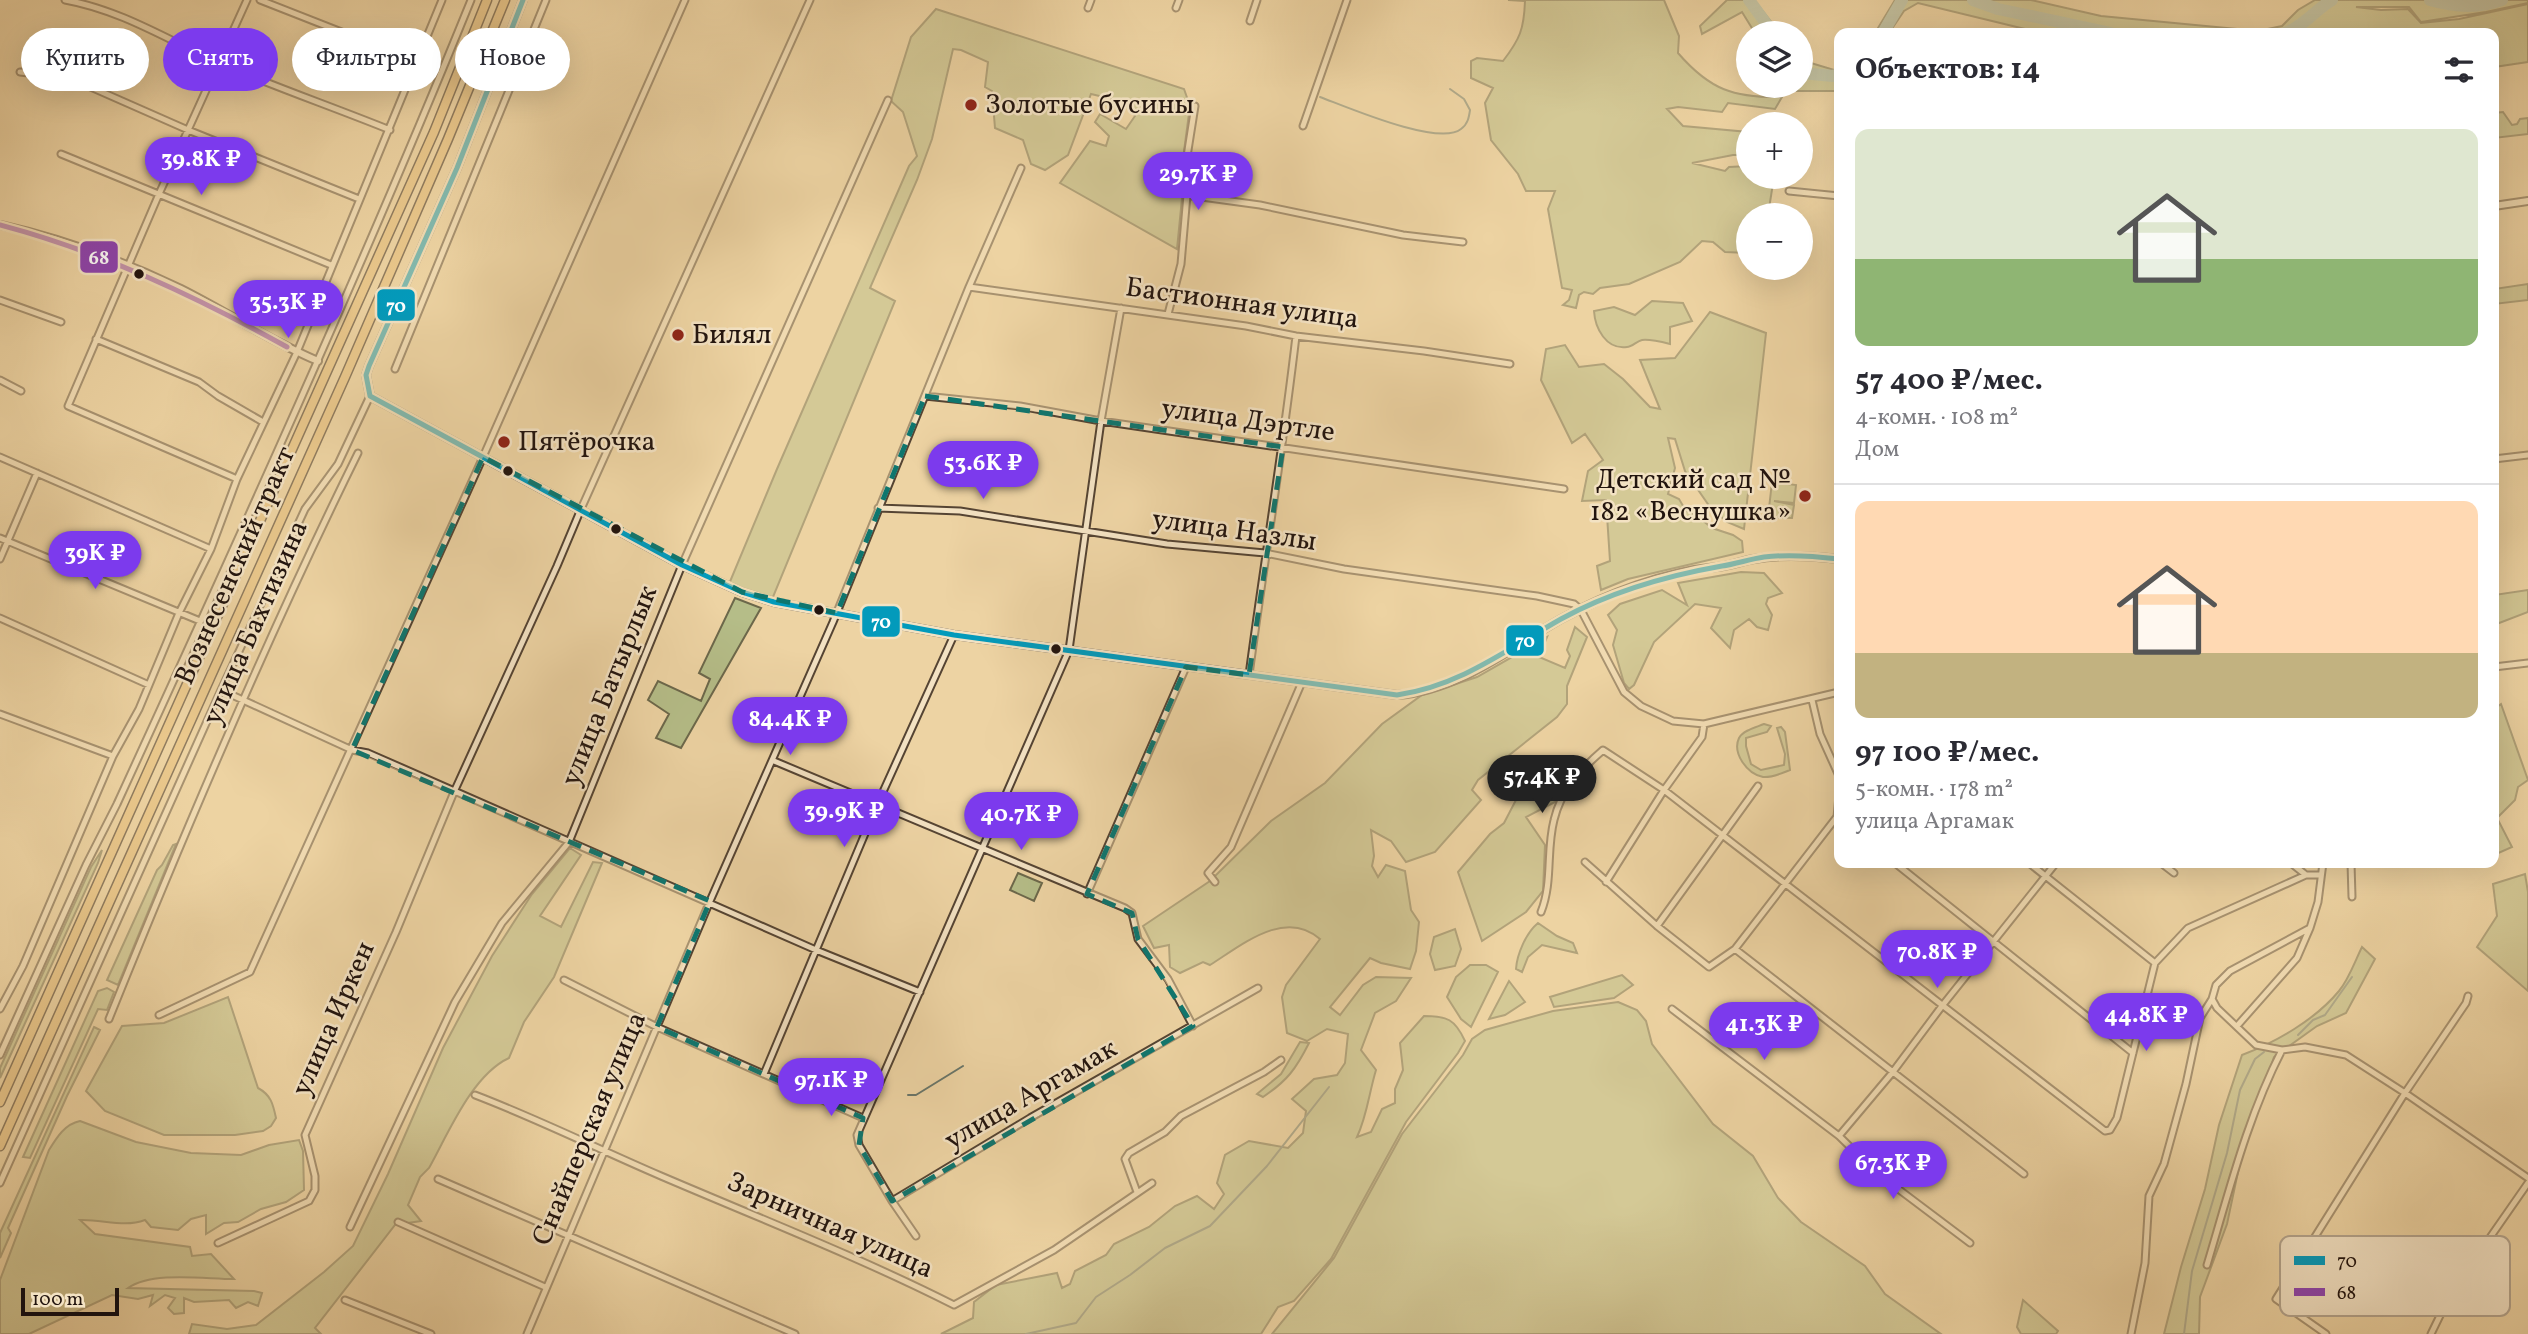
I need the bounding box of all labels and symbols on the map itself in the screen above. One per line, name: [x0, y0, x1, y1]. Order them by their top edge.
place label: Золотые бусины: [985, 86, 1194, 125]
marker: Золотые бусины: [963, 97, 979, 113]
pin: 39.8K ₽: [136, 138, 266, 197]
pin: 29.7K ₽: [1133, 152, 1263, 212]
line badge: 68: [79, 240, 119, 274]
text: 68: [89, 246, 109, 272]
unlabelled marker: [132, 267, 146, 281]
street label: Бастионная улица: [1123, 268, 1361, 340]
pin: 35.3K ₽: [223, 280, 353, 340]
line badge: 70: [376, 288, 416, 322]
text: 70: [386, 294, 406, 320]
place label: Билял: [692, 316, 771, 355]
marker: Билял: [670, 327, 686, 343]
street label: улица Дэртле: [1159, 390, 1337, 452]
place label: Пятёрочка: [518, 423, 655, 462]
marker: Пятёрочка: [496, 434, 512, 450]
street label: Вознесенский тракт: [166, 441, 306, 691]
pin: 53.6K ₽: [918, 442, 1048, 501]
place label: Детский сад № 182 «Веснушка»: [1590, 461, 1791, 532]
unlabelled marker: [501, 464, 515, 478]
marker: Детский сад № 182 «Веснушка»: [1797, 488, 1813, 504]
street label: улица Назлы: [1149, 500, 1319, 562]
street label: улица Бахтизина: [193, 514, 319, 732]
unlabelled marker: [609, 522, 623, 536]
pin: 39K ₽: [46, 532, 144, 591]
street label: улица Батырлык: [552, 580, 668, 792]
unlabelled marker: [812, 603, 826, 617]
line badge: 70: [861, 605, 901, 638]
text: 70: [871, 610, 891, 636]
line badge: 70: [1505, 624, 1545, 657]
text: 70: [1515, 629, 1535, 655]
unlabelled marker: [1049, 642, 1063, 656]
pin: 84.4K ₽: [725, 698, 855, 757]
pin: 57.4K ₽: [1477, 756, 1607, 815]
pin: 39.9K ₽: [779, 790, 909, 849]
pin: 40.7K ₽: [956, 792, 1086, 852]
pin: 70.8K ₽: [1872, 930, 2002, 990]
street label: улица Иркен: [283, 935, 385, 1103]
pin: 44.8K ₽: [2081, 993, 2211, 1053]
pin: 41.3K ₽: [1699, 1002, 1829, 1062]
street label: Снайперская улица: [523, 1006, 657, 1252]
street label: улица Аргамак: [937, 1030, 1125, 1160]
pin: 97.1K ₽: [766, 1058, 896, 1118]
pin: 67.3K ₽: [1828, 1142, 1958, 1201]
street label: Зарничная улица: [720, 1163, 940, 1289]
legend: [2280, 1236, 2510, 1316]
text: 70: [2337, 1249, 2357, 1275]
text: 68: [2337, 1281, 2356, 1307]
scale bar: [21, 1285, 119, 1317]

